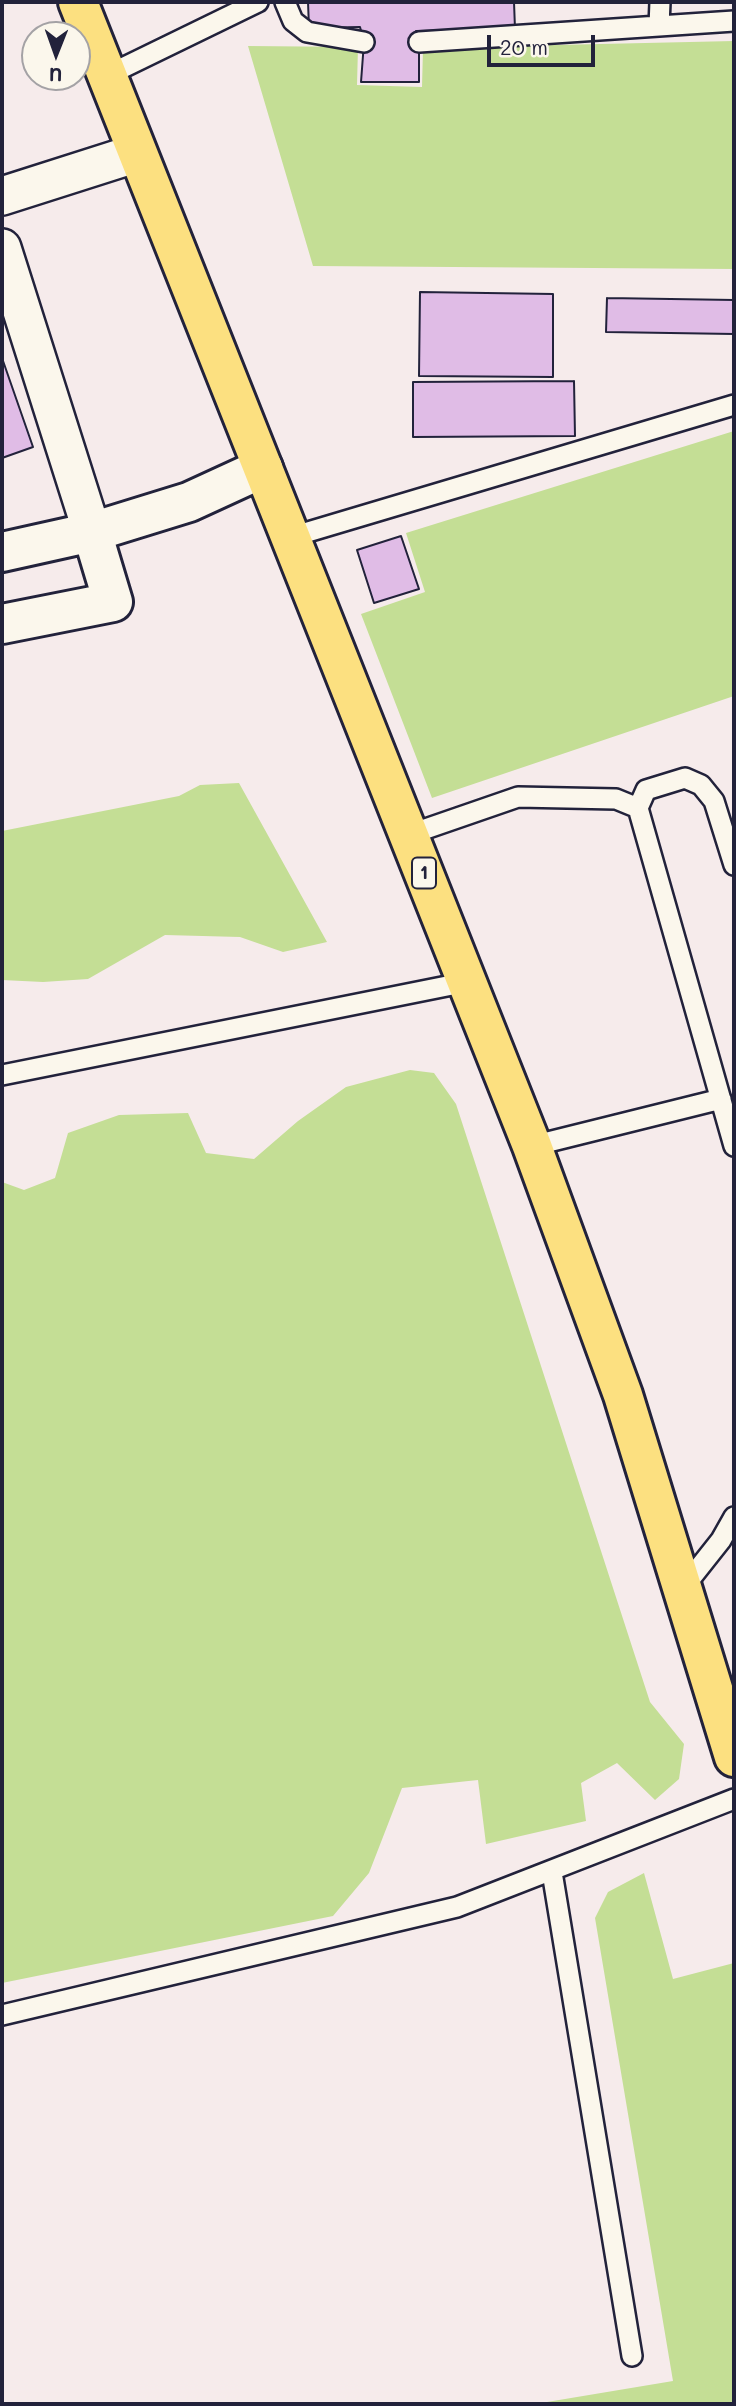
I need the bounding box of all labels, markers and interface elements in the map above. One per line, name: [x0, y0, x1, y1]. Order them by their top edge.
north arrow: [21, 21, 91, 91]
scale bar: [491, 21, 600, 65]
text: 20 m: [500, 33, 548, 60]
text: U: [49, 63, 63, 88]
road number: 1: [412, 858, 436, 888]

